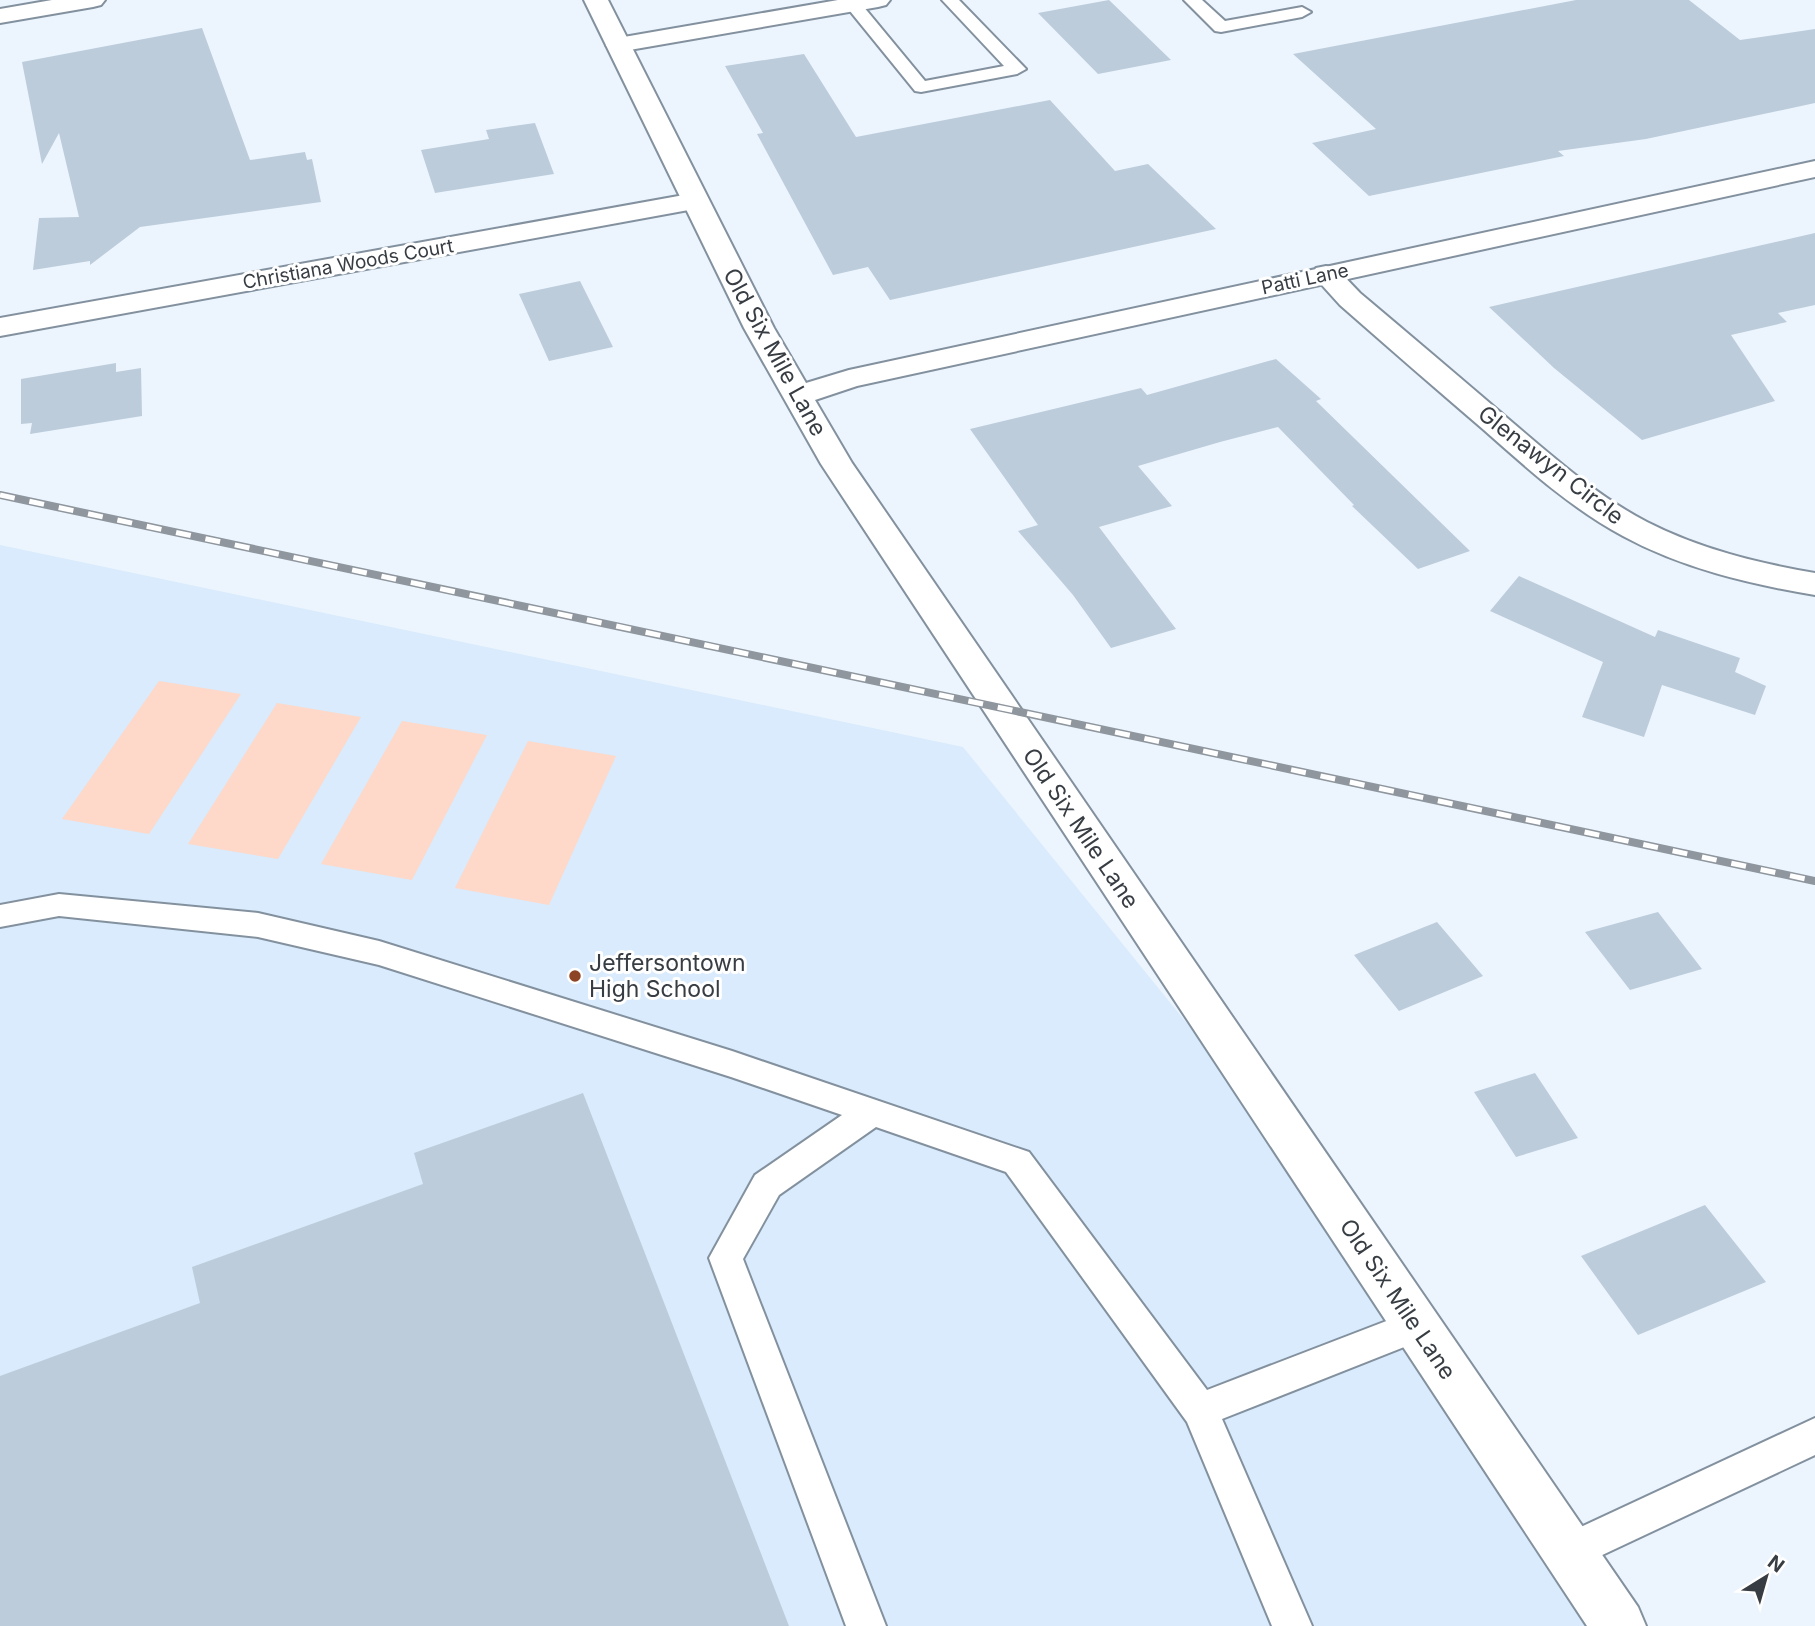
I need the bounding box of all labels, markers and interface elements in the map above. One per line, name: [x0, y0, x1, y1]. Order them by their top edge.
street label: Christiana Woods Court: [241, 234, 455, 294]
street label: Patti Lane: [1259, 259, 1351, 299]
street label: Old Six Mile Lane: [717, 263, 833, 441]
street label: Glenawyn Circle: [1473, 399, 1629, 531]
street label: Old Six Mile Lane: [1017, 742, 1145, 914]
place label: Jeffersontown High School: [589, 949, 746, 1003]
marker: Jeffersontown High School: [567, 968, 583, 984]
street label: Old Six Mile Lane: [1334, 1213, 1462, 1385]
north arrow: [1731, 1542, 1801, 1612]
text: N: [1763, 1550, 1789, 1577]

